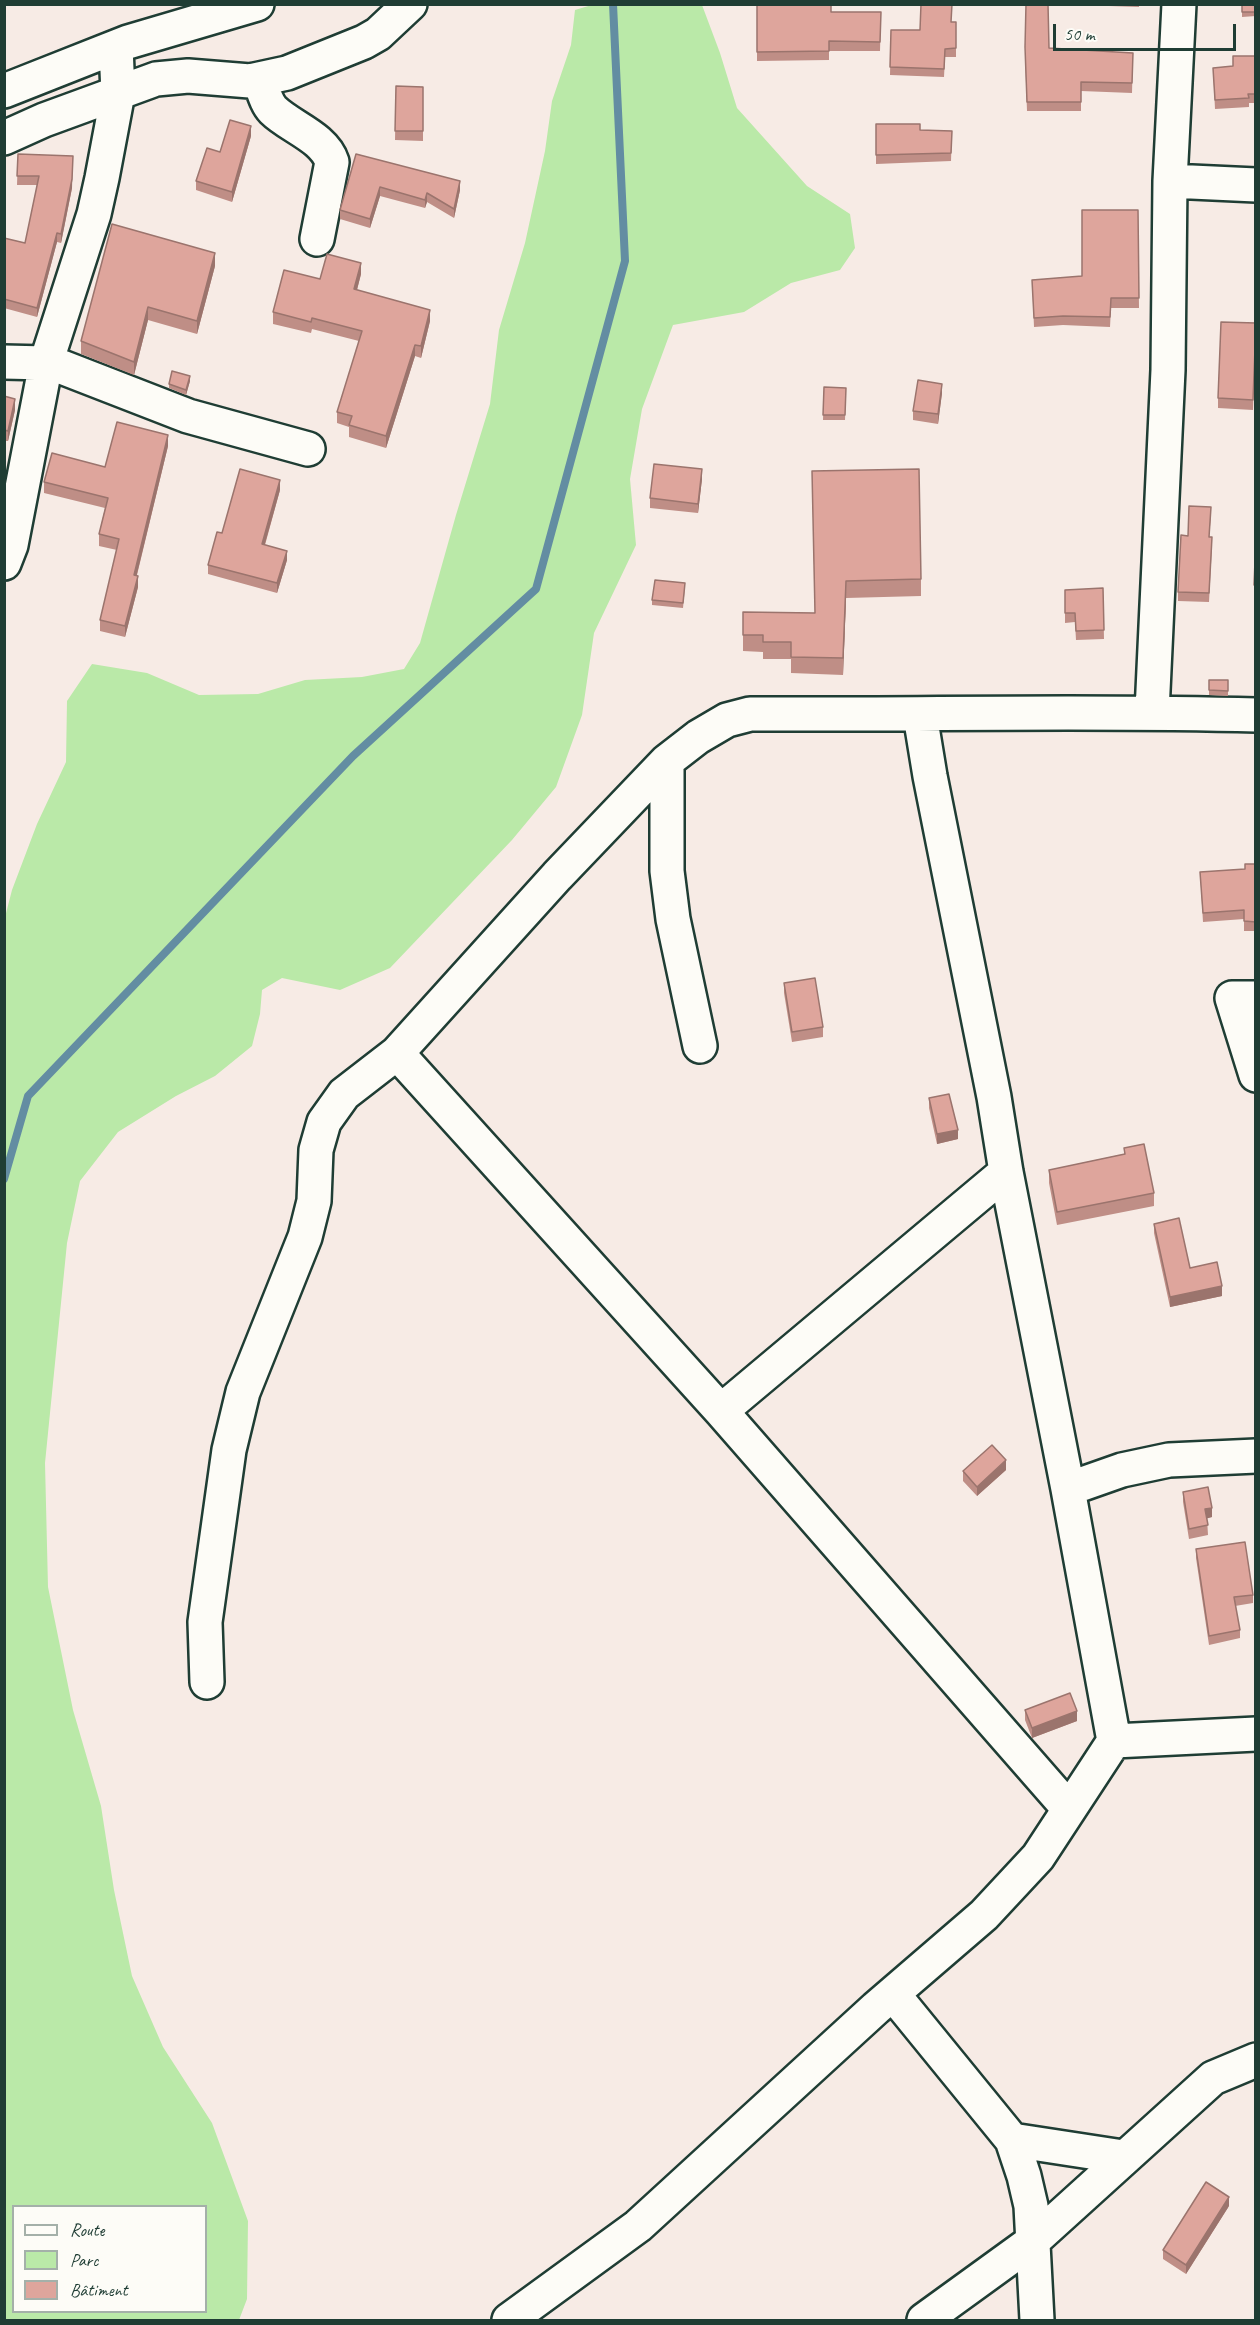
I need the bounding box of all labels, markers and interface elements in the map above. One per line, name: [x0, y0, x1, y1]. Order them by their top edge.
scale bar: [1056, 12, 1239, 50]
text: 50 m: [1064, 23, 1095, 45]
legend: [12, 2205, 207, 2313]
text: Route: [70, 2219, 104, 2241]
text: Parc: [70, 2249, 98, 2271]
text: Bâtiment: [70, 2279, 128, 2301]

